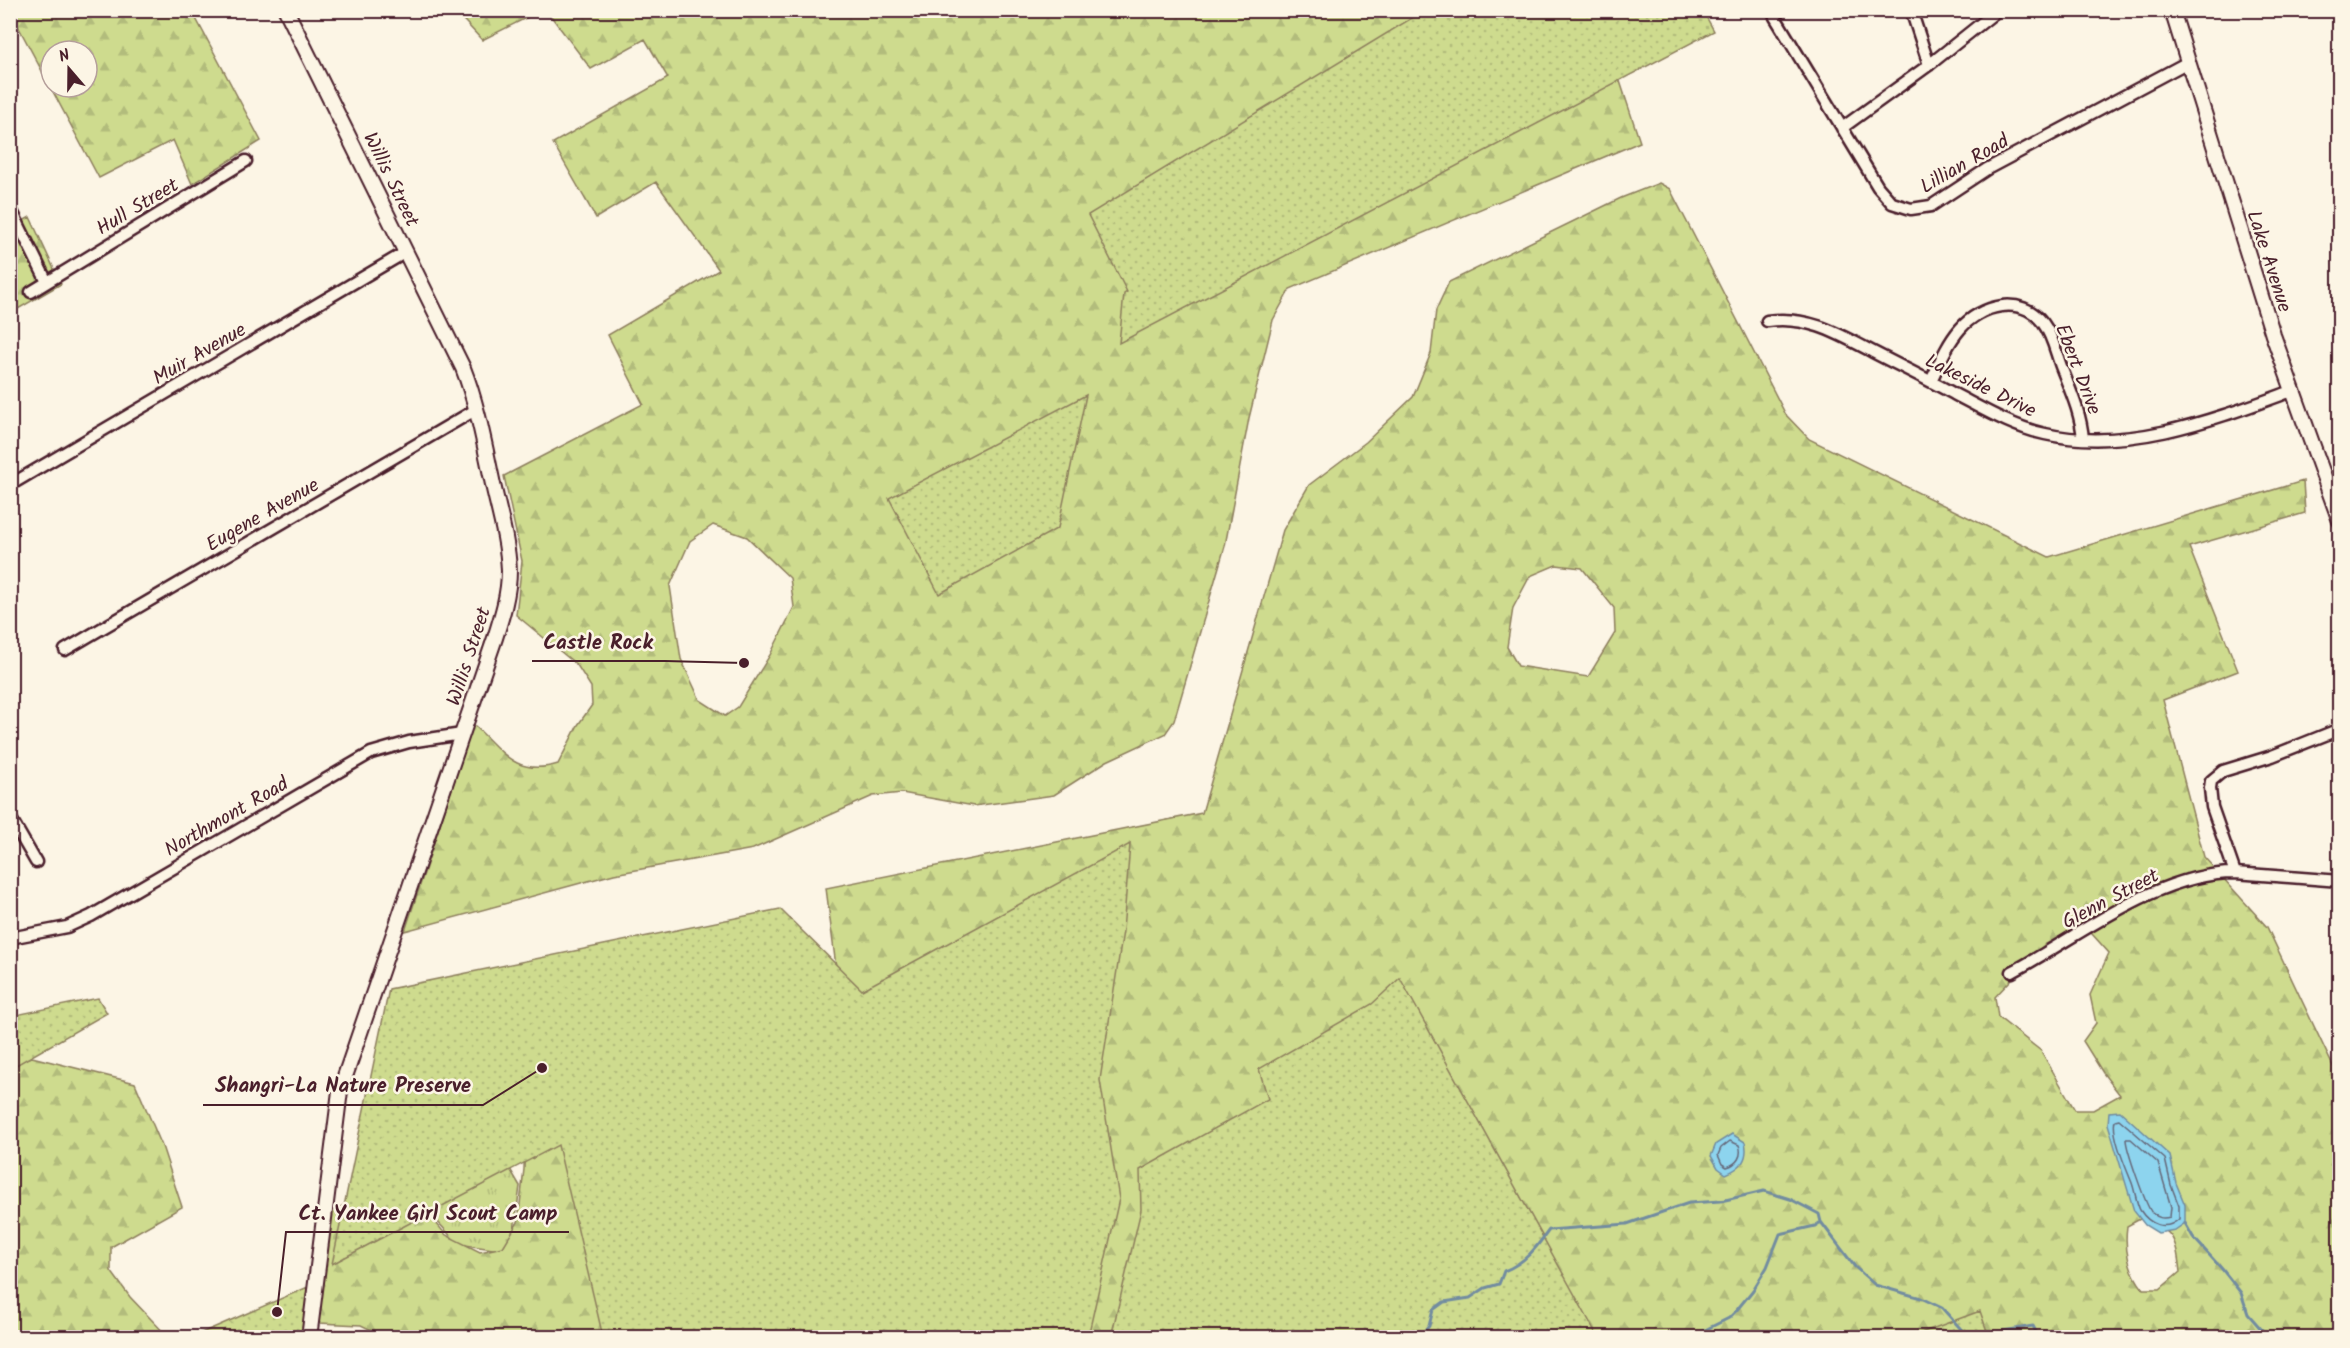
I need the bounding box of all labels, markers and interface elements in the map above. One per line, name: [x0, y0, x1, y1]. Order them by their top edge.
north arrow: [39, 39, 99, 99]
text: N: [55, 43, 73, 70]
street label: Lillian Road: [1914, 126, 2016, 203]
street label: Willis Street: [353, 127, 427, 233]
street label: Hull Street: [91, 170, 186, 245]
street label: Lake Avenue: [2237, 206, 2300, 317]
street label: Muir Avenue: [147, 315, 253, 395]
street label: Ebert Drive: [2045, 319, 2109, 420]
street label: Lakeside Drive: [1919, 346, 2041, 428]
street label: Eugene Avenue: [200, 470, 326, 561]
street label: Willis Street: [439, 603, 501, 710]
callout: Castle Rock: [532, 622, 665, 661]
text: Castle Rock: [543, 627, 653, 660]
street label: Northmont Road: [159, 769, 296, 866]
street label: Glenn Street: [2057, 861, 2166, 939]
callout: Shangri-La Nature Preserve: [203, 1066, 483, 1105]
text: Shangri-La Nature Preserve: [215, 1070, 471, 1103]
callout: Ct. Yankee Girl Scout Camp: [286, 1193, 569, 1232]
text: Ct. Yankee Girl Scout Camp: [298, 1198, 558, 1231]

